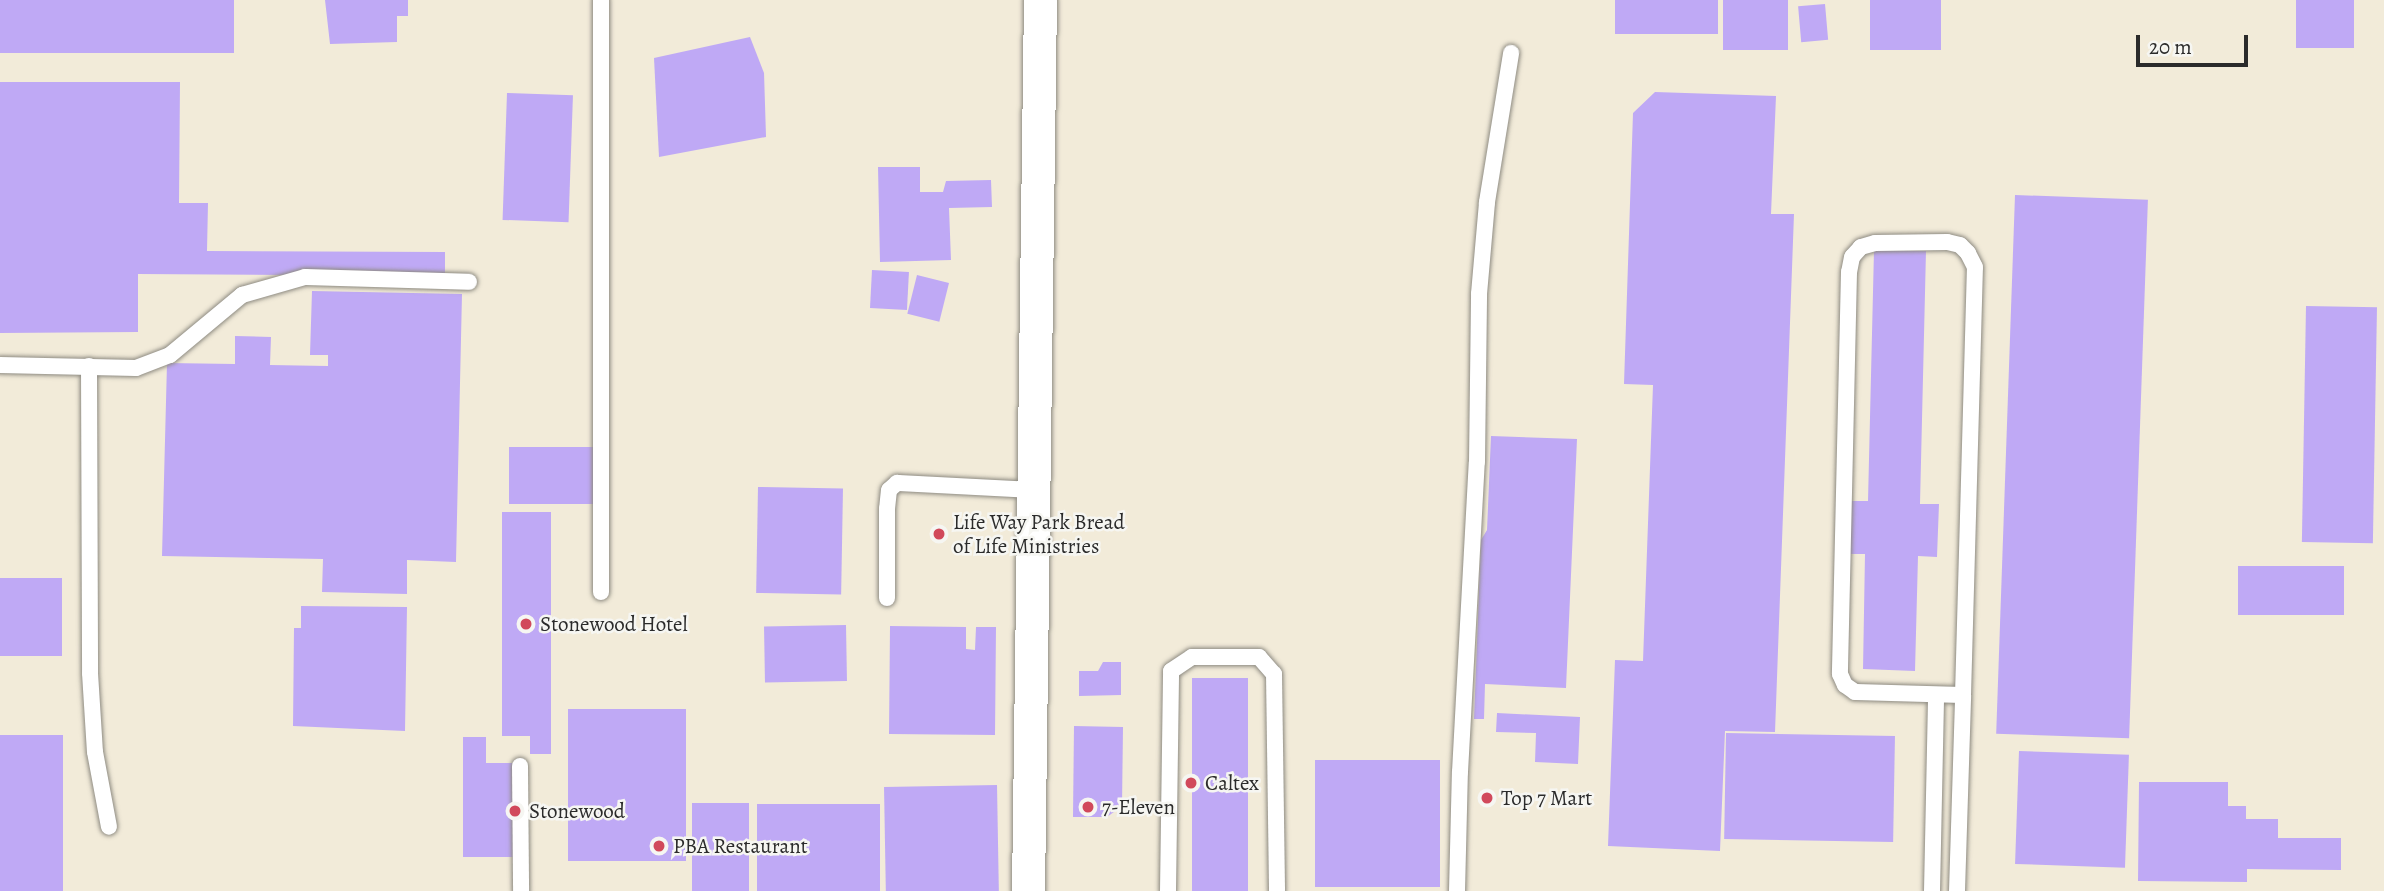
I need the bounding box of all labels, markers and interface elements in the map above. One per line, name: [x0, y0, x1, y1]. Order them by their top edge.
scale bar: [2139, 21, 2251, 65]
text: 20 m: [2149, 33, 2192, 61]
place label: Life Way Park Bread of Life Ministries: [953, 509, 1125, 559]
marker: Life Way Park Bread of Life Ministries: [931, 526, 947, 542]
place label: Stonewood Hotel: [540, 611, 688, 637]
marker: Stonewood Hotel: [518, 616, 534, 632]
place label: Caltex: [1205, 770, 1259, 796]
marker: Caltex: [1183, 775, 1199, 791]
place label: Top 7 Mart: [1501, 785, 1592, 811]
marker: Top 7 Mart: [1479, 790, 1495, 806]
place label: 7-Eleven: [1102, 794, 1175, 820]
place label: Stonewood: [529, 798, 625, 824]
marker: 7-Eleven: [1080, 799, 1096, 815]
marker: Stonewood: [507, 803, 523, 819]
place label: PBA Restaurant: [673, 833, 808, 859]
marker: PBA Restaurant: [651, 838, 667, 854]

